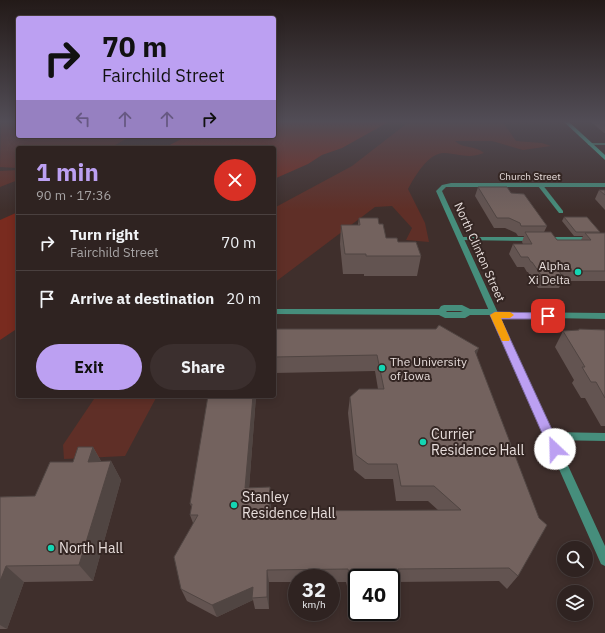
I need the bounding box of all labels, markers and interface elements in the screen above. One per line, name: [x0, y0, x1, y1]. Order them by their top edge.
text: 70 m: [102, 28, 167, 65]
icon: right: [36, 32, 88, 84]
text: Fairchild Street: [102, 64, 225, 87]
icon: left: [72, 108, 94, 130]
icon: ahead: [114, 108, 136, 130]
icon: ahead: [156, 108, 178, 130]
icon: right: [198, 108, 220, 130]
text: 1 min: [36, 156, 99, 188]
button: close: [214, 159, 256, 201]
street label: Church Street: [499, 170, 561, 183]
text: 90 m · 17:36: [36, 187, 111, 204]
street label: North Clinton Street: [451, 200, 509, 304]
text: Turn right: [70, 225, 139, 244]
icon: right: [36, 232, 58, 254]
text: 70 m: [221, 233, 256, 252]
text: Fairchild Street: [70, 244, 159, 261]
place label: Alpha Xi Delta: [528, 258, 571, 287]
marker: Alpha Xi Delta: [573, 267, 583, 277]
icon: arrive: [36, 288, 58, 310]
text: Arrive at destination: [70, 289, 214, 308]
text: 20 m: [226, 289, 261, 308]
pin: [531, 299, 565, 333]
icon: arrive: [537, 305, 559, 327]
button: Exit: [36, 344, 142, 390]
button: Share: [150, 344, 256, 390]
place label: The University of Iowa: [390, 354, 467, 383]
marker: The University of Iowa: [377, 363, 387, 373]
place label: Currier Residence Hall: [431, 425, 525, 459]
position arrow: [534, 428, 576, 470]
marker: Currier Residence Hall: [418, 437, 428, 447]
place label: Stanley Residence Hall: [242, 488, 336, 522]
marker: Stanley Residence Hall: [229, 500, 239, 510]
place label: North Hall: [59, 539, 123, 557]
map controls: [557, 541, 593, 621]
button: search: [557, 541, 593, 577]
marker: North Hall: [46, 543, 56, 553]
speed limit sign: 40: [348, 569, 400, 621]
text: 32: [302, 576, 326, 603]
button: layers: [557, 585, 593, 621]
text: km/h: [302, 598, 326, 611]

